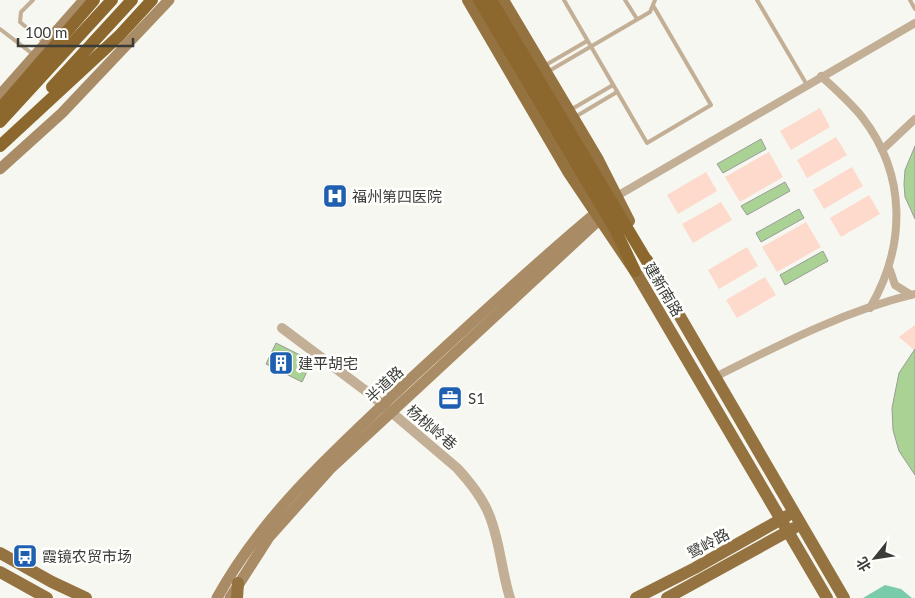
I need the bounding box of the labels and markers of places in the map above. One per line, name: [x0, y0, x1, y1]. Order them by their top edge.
hospital icon: 福州第四医院: [322, 183, 348, 209]
place label: 福州第四医院: [352, 187, 442, 205]
building icon: 建平胡宅: [268, 350, 294, 376]
place label: 建平胡宅: [298, 354, 358, 372]
office icon: S1: [437, 385, 463, 411]
place label: S1: [468, 389, 485, 407]
bus stop icon: 霞镜农贸市场: [12, 543, 38, 569]
place label: 霞镜农贸市场: [42, 547, 132, 565]

